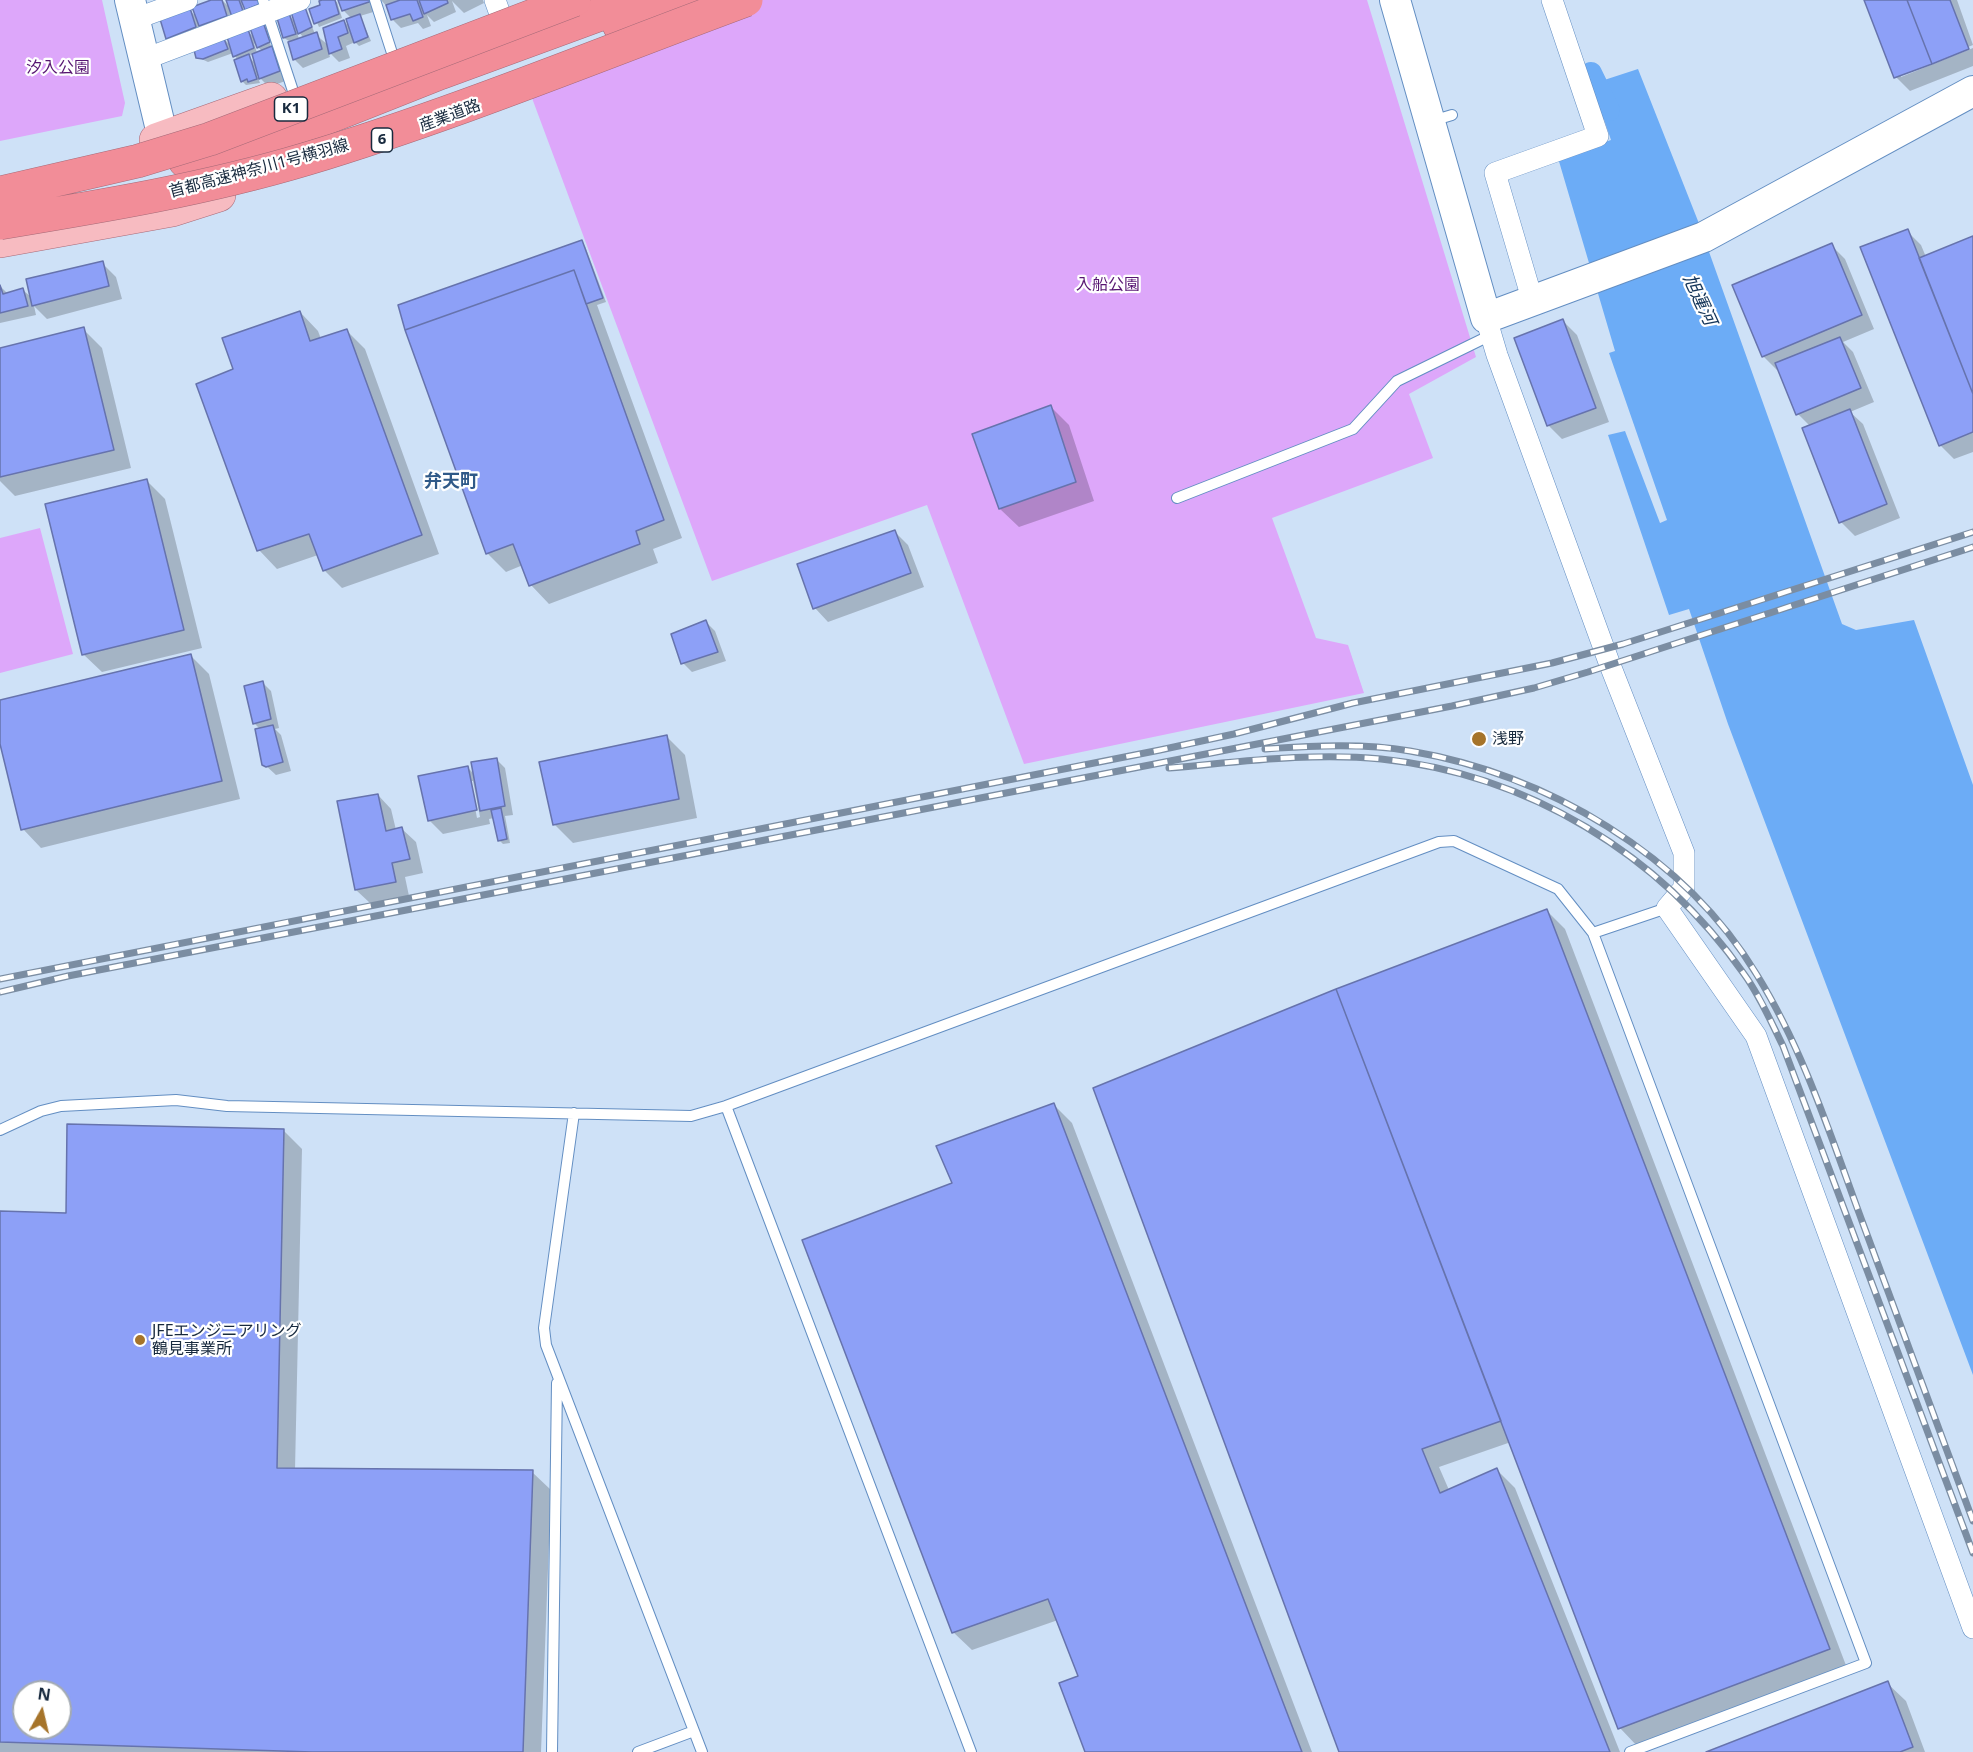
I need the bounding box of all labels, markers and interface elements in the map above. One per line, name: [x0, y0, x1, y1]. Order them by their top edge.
park label: 汐入公園: [26, 58, 90, 78]
street label: 産業道路: [417, 96, 483, 136]
road number: K1: [274, 97, 308, 121]
road number: 6: [372, 128, 392, 152]
street label: 首都高速神奈川1号横羽線: [167, 136, 351, 202]
water label: 旭運河: [1678, 271, 1720, 329]
park label: 入船公園: [1076, 275, 1140, 295]
district label: 弁天町: [424, 471, 478, 493]
place label: 浅野: [1492, 729, 1524, 749]
marker: 浅野: [1470, 730, 1488, 748]
place label: JFEエンジニアリング 鶴見事業所: [152, 1321, 302, 1359]
marker: JFEエンジニアリング 鶴見事業所: [133, 1333, 147, 1347]
north arrow: [12, 1680, 72, 1740]
text: N: [36, 1682, 52, 1706]

